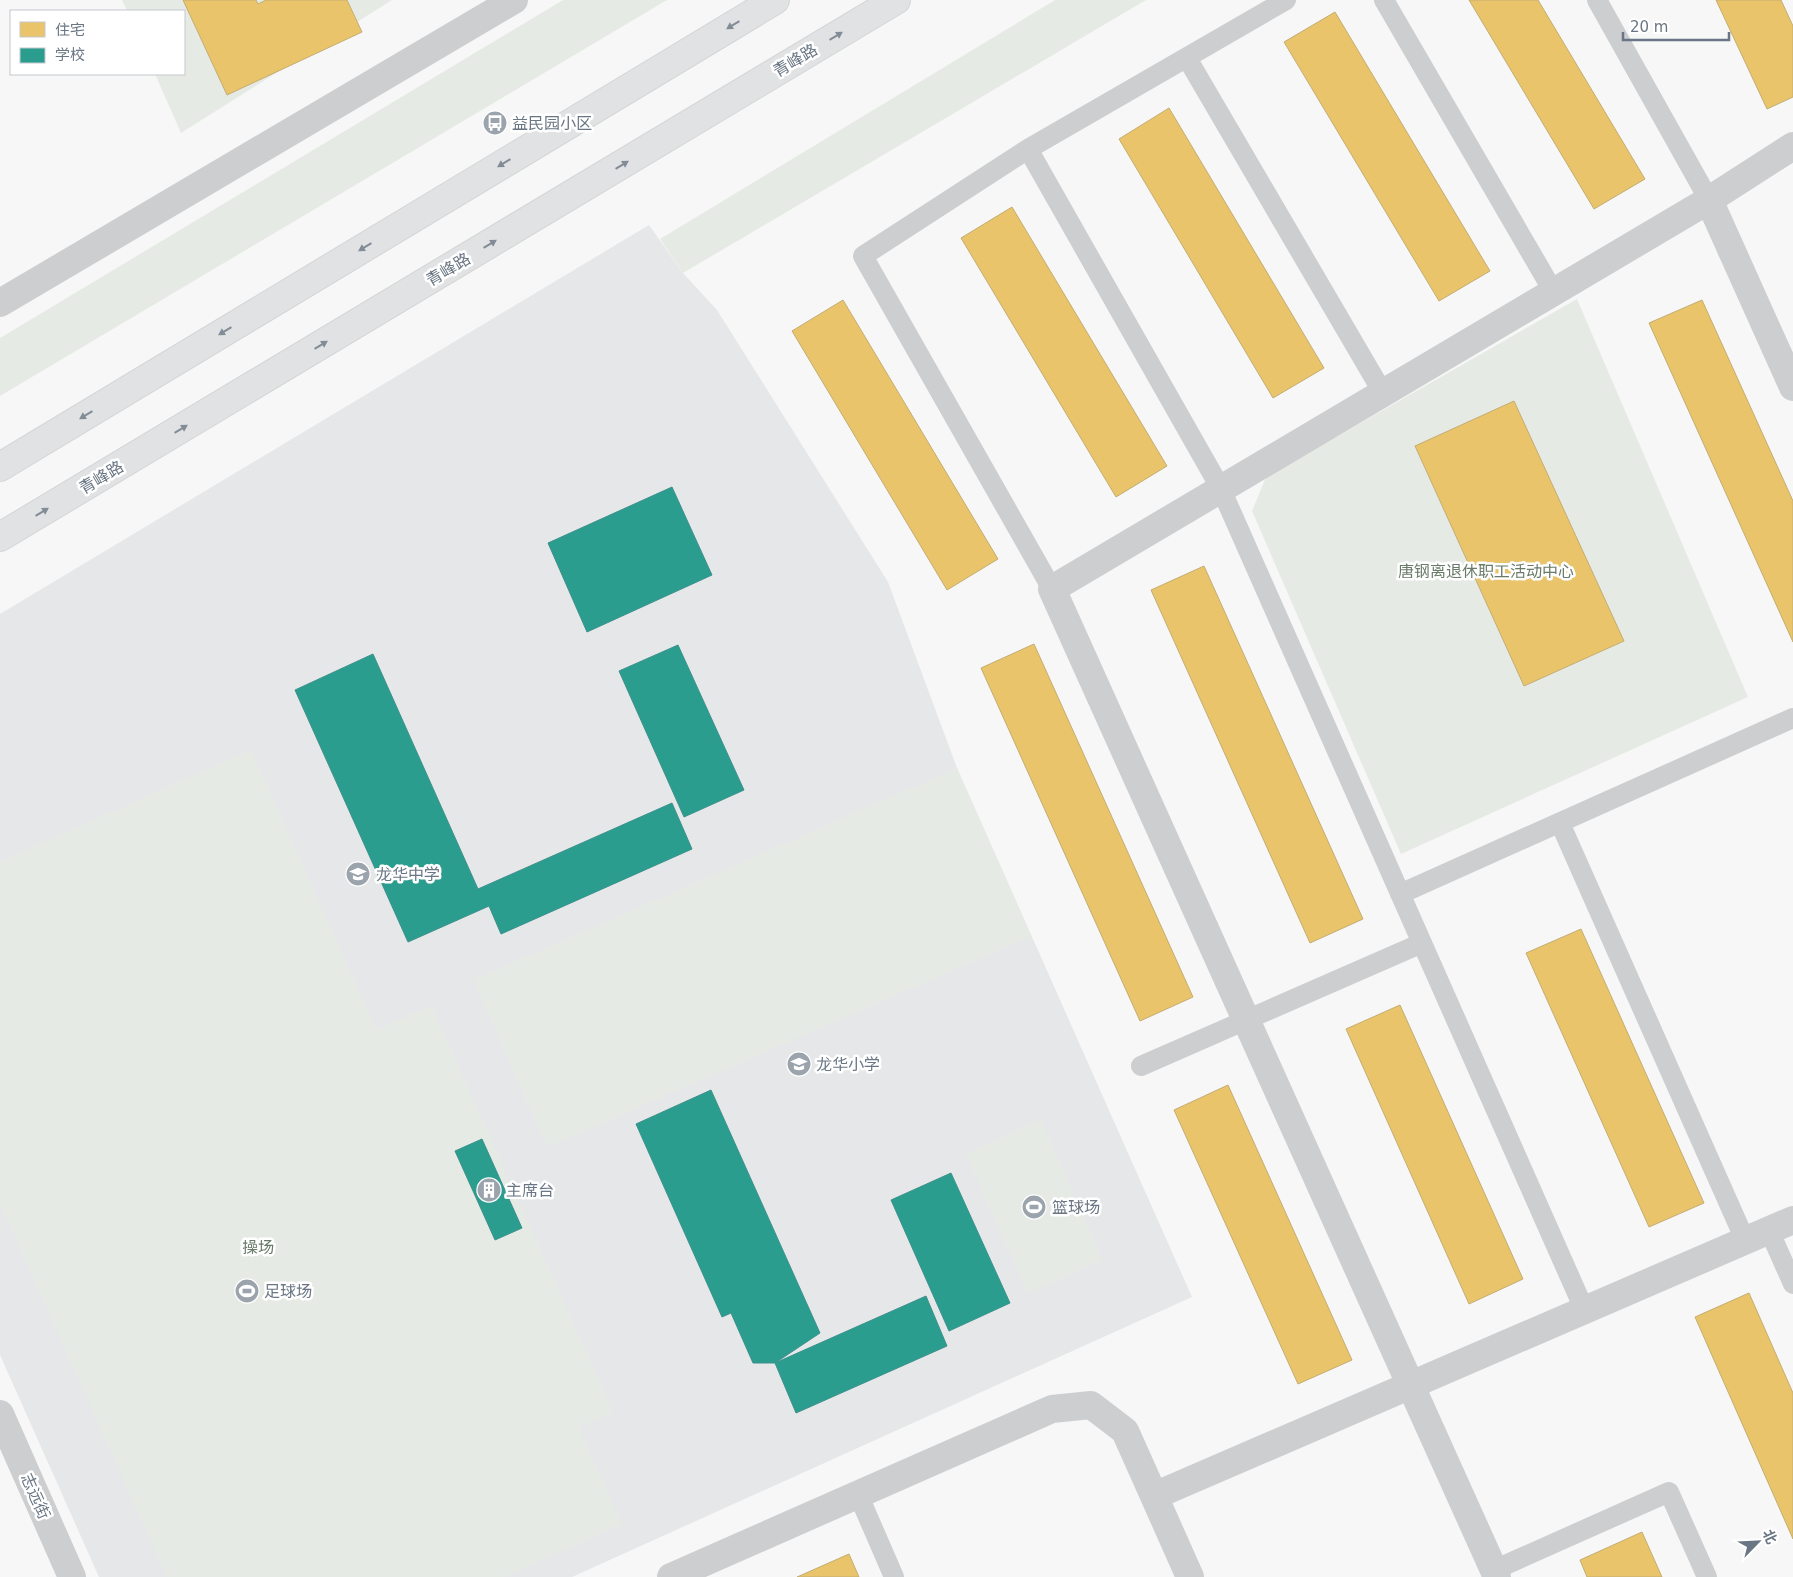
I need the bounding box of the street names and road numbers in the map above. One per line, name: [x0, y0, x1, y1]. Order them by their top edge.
street label: 青峰路: [770, 40, 821, 81]
street label: 青峰路: [423, 249, 474, 290]
street label: 青峰路: [76, 457, 127, 498]
street label: 志远街: [17, 1470, 54, 1522]

